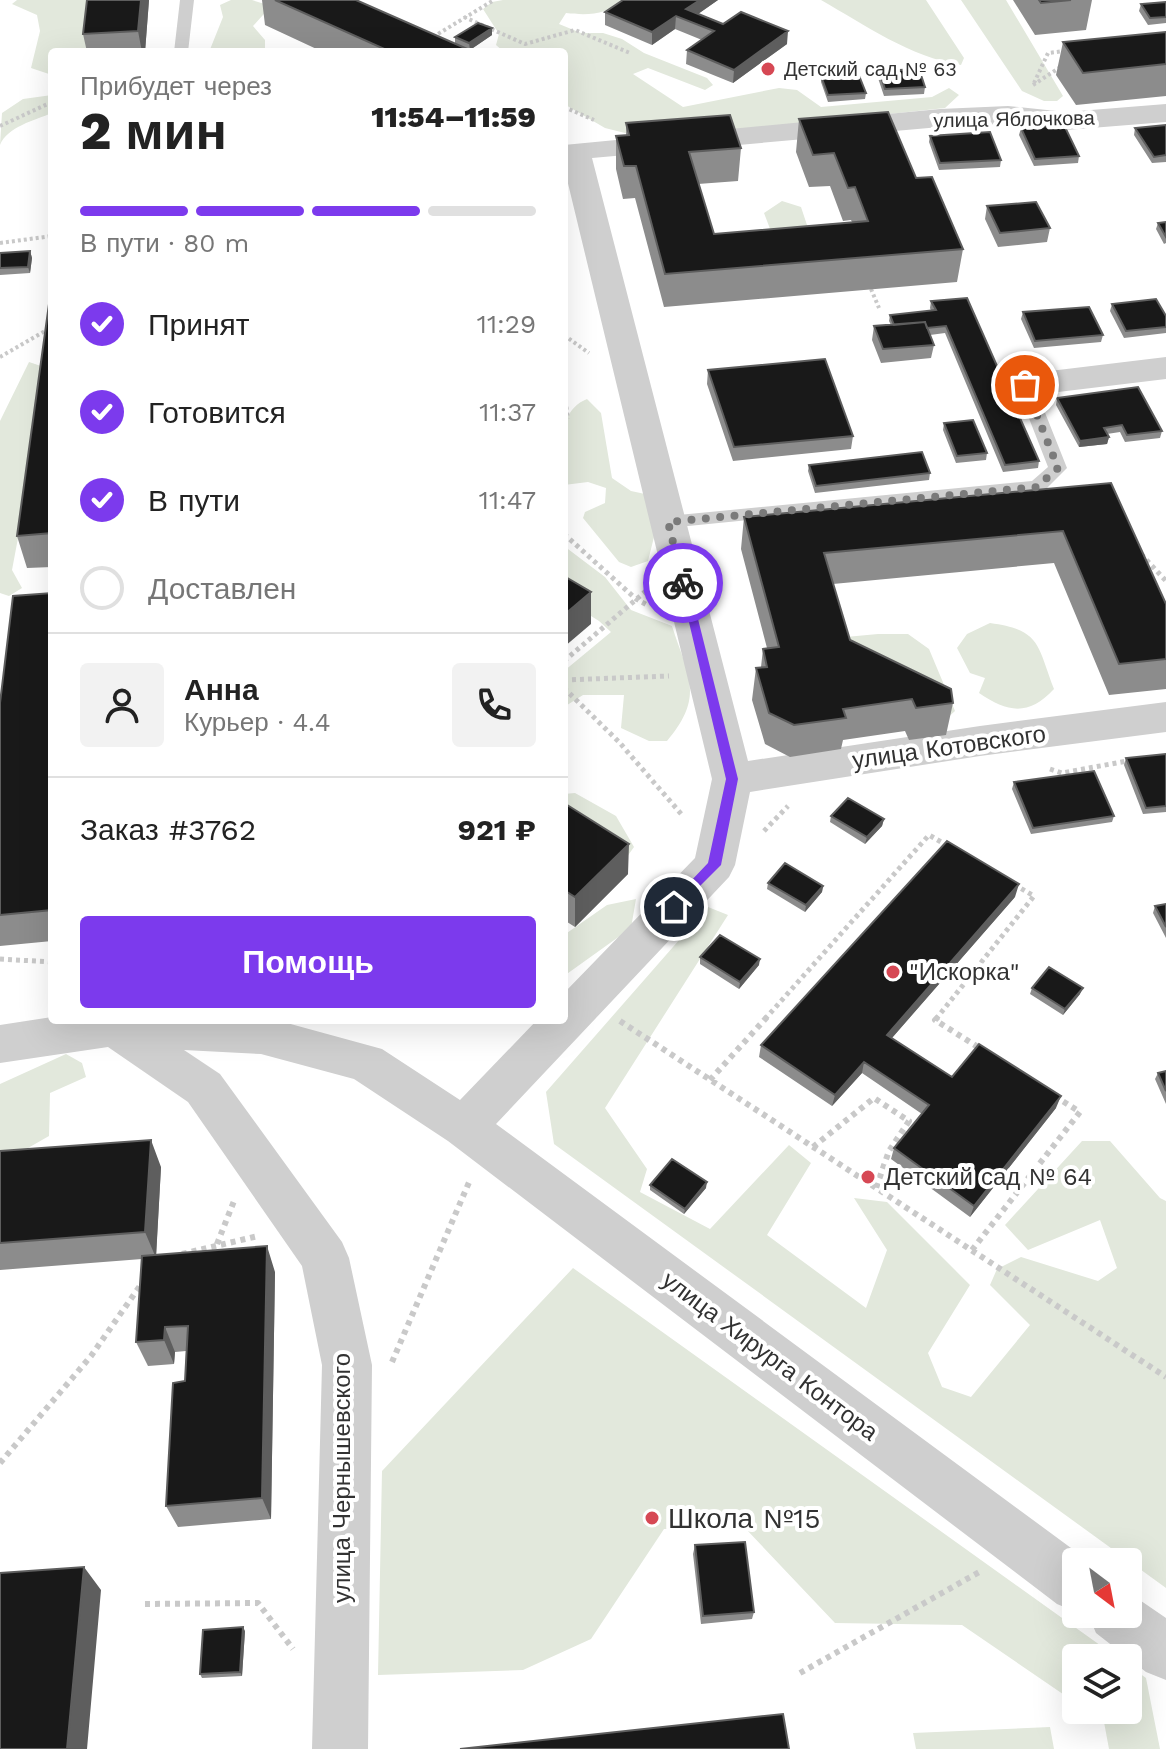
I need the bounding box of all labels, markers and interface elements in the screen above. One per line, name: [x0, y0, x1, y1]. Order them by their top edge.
place label: Детский сад № 63: [784, 57, 957, 81]
marker: Детский сад № 63: [759, 60, 777, 78]
text: Прибудет через: [80, 71, 272, 101]
text: 11:54–11:59: [371, 99, 536, 134]
text: 2 мин: [80, 101, 227, 162]
street label: улица Яблочкова: [933, 106, 1096, 132]
text: В пути · 80 m: [80, 228, 249, 258]
icon: check: [80, 302, 124, 346]
text: Принят: [148, 307, 250, 342]
text: 11:29: [477, 309, 536, 339]
pin: [991, 351, 1059, 419]
icon: bag: [1003, 363, 1047, 407]
icon: check: [80, 390, 124, 434]
text: Готовится: [148, 395, 286, 430]
text: 11:37: [479, 397, 536, 427]
icon: check: [80, 478, 124, 522]
text: В пути: [148, 483, 240, 518]
text: 11:47: [479, 485, 536, 515]
courier: [643, 543, 723, 623]
icon: bike: [661, 561, 705, 605]
text: Доставлен: [148, 571, 296, 606]
button: person: [80, 663, 164, 747]
button: phone: [452, 663, 536, 747]
text: Анна: [184, 672, 259, 707]
text: Курьер · 4.4: [184, 707, 331, 737]
street label: улица Котовского: [850, 720, 1048, 774]
text: Заказ #3762: [80, 812, 256, 847]
text: 921 ₽: [457, 812, 536, 847]
pin: [640, 873, 708, 941]
icon: home: [652, 885, 696, 929]
button: Помощь: [80, 916, 536, 1008]
place label: "Искорка": [909, 958, 1019, 986]
marker: "Искорка": [884, 963, 902, 981]
place label: Детский сад № 64: [884, 1163, 1092, 1191]
marker: Детский сад № 64: [859, 1168, 877, 1186]
street label: улица Хирурга Контора: [657, 1266, 884, 1447]
street label: улица Чернышевского: [328, 1353, 356, 1603]
place label: Школа №15: [668, 1502, 821, 1535]
marker: Школа №15: [643, 1509, 661, 1527]
north arrow: [1062, 1548, 1142, 1628]
map controls: [1062, 1548, 1142, 1724]
button: layers: [1062, 1644, 1142, 1724]

